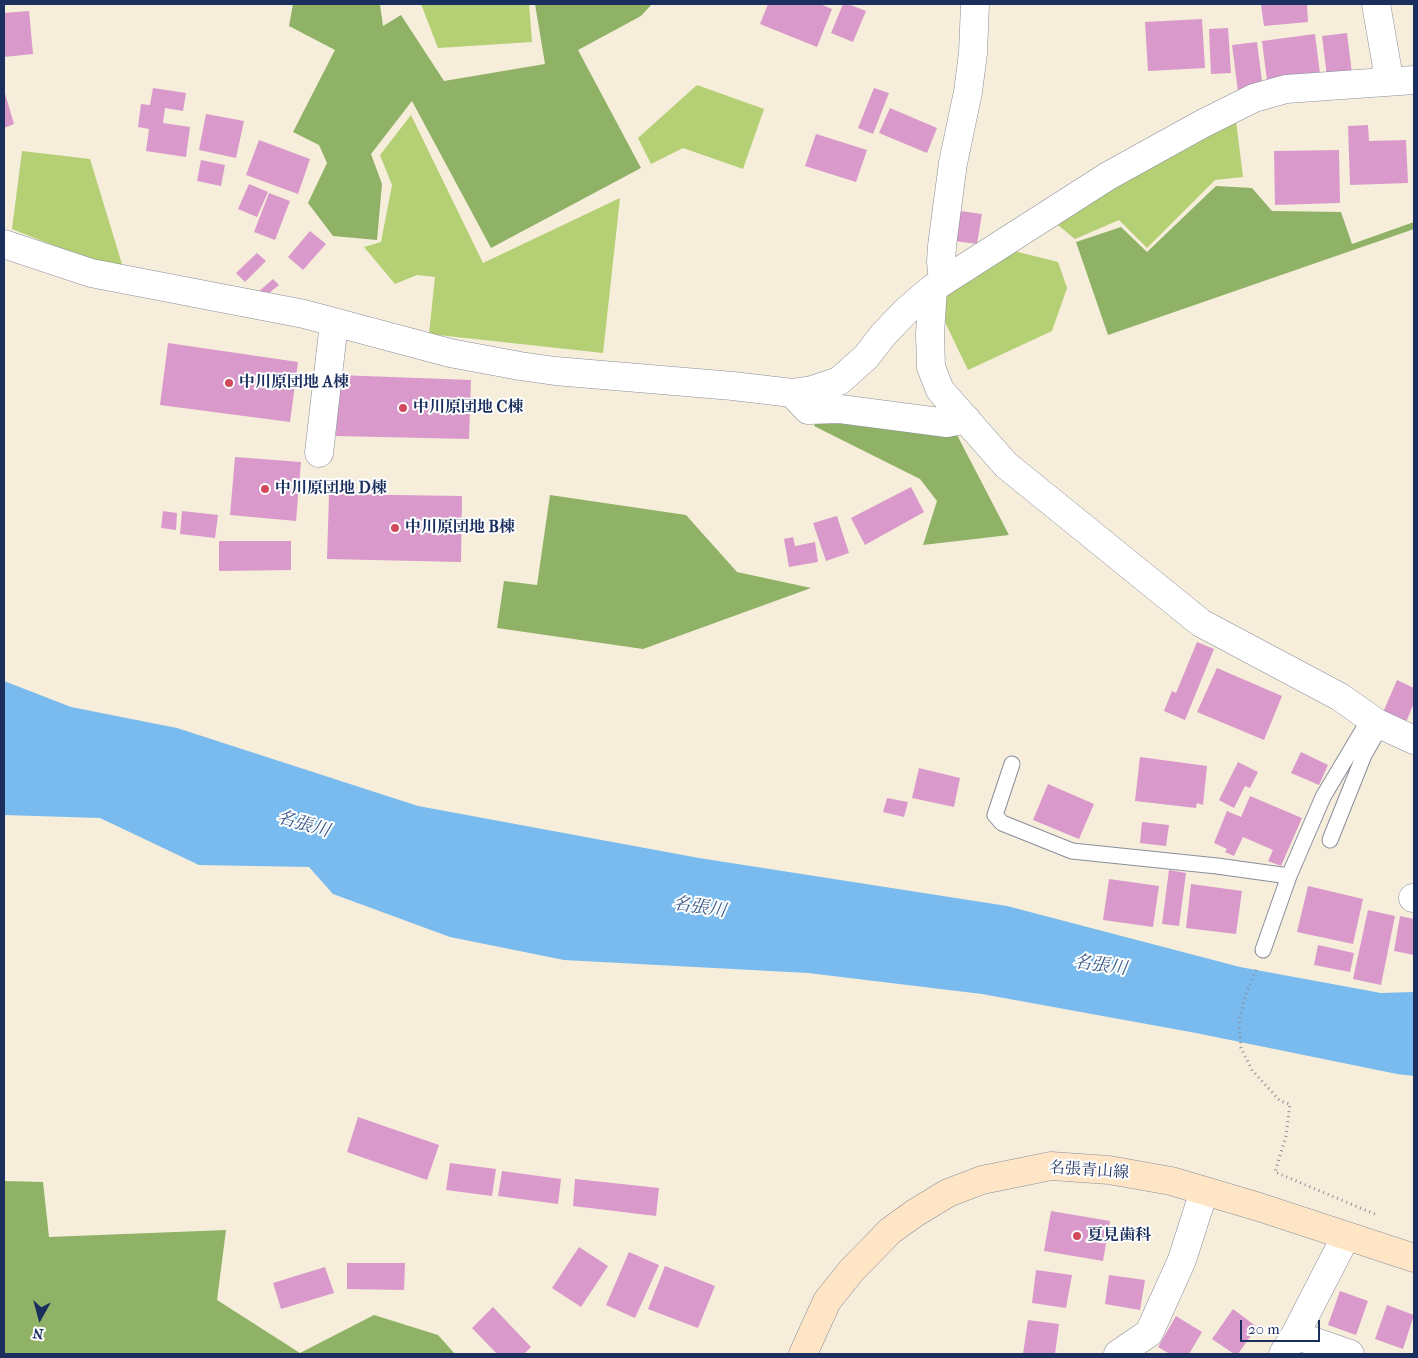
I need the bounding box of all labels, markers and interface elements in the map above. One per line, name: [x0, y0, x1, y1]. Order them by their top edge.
place label: 中川原団地 A棟: [239, 373, 349, 393]
marker: 中川原団地 A棟: [223, 377, 235, 389]
place label: 中川原団地 C棟: [413, 398, 523, 418]
marker: 中川原団地 C棟: [397, 402, 409, 414]
place label: 中川原団地 D棟: [275, 479, 387, 499]
marker: 中川原団地 D棟: [259, 483, 271, 495]
place label: 中川原団地 B棟: [405, 518, 515, 538]
marker: 中川原団地 B棟: [389, 522, 401, 534]
water label: 名張川: [274, 807, 332, 843]
water label: 名張川: [671, 893, 727, 923]
water label: 名張川: [1072, 952, 1128, 980]
street label: 名張青山線: [1048, 1159, 1130, 1183]
place label: 夏見歯科: [1087, 1226, 1151, 1246]
marker: 夏見歯科: [1071, 1230, 1083, 1242]
north arrow: [15, 1293, 65, 1343]
scale bar: [1243, 1310, 1323, 1342]
text: 20 m: [1248, 1320, 1280, 1338]
text: N: [32, 1324, 44, 1342]

